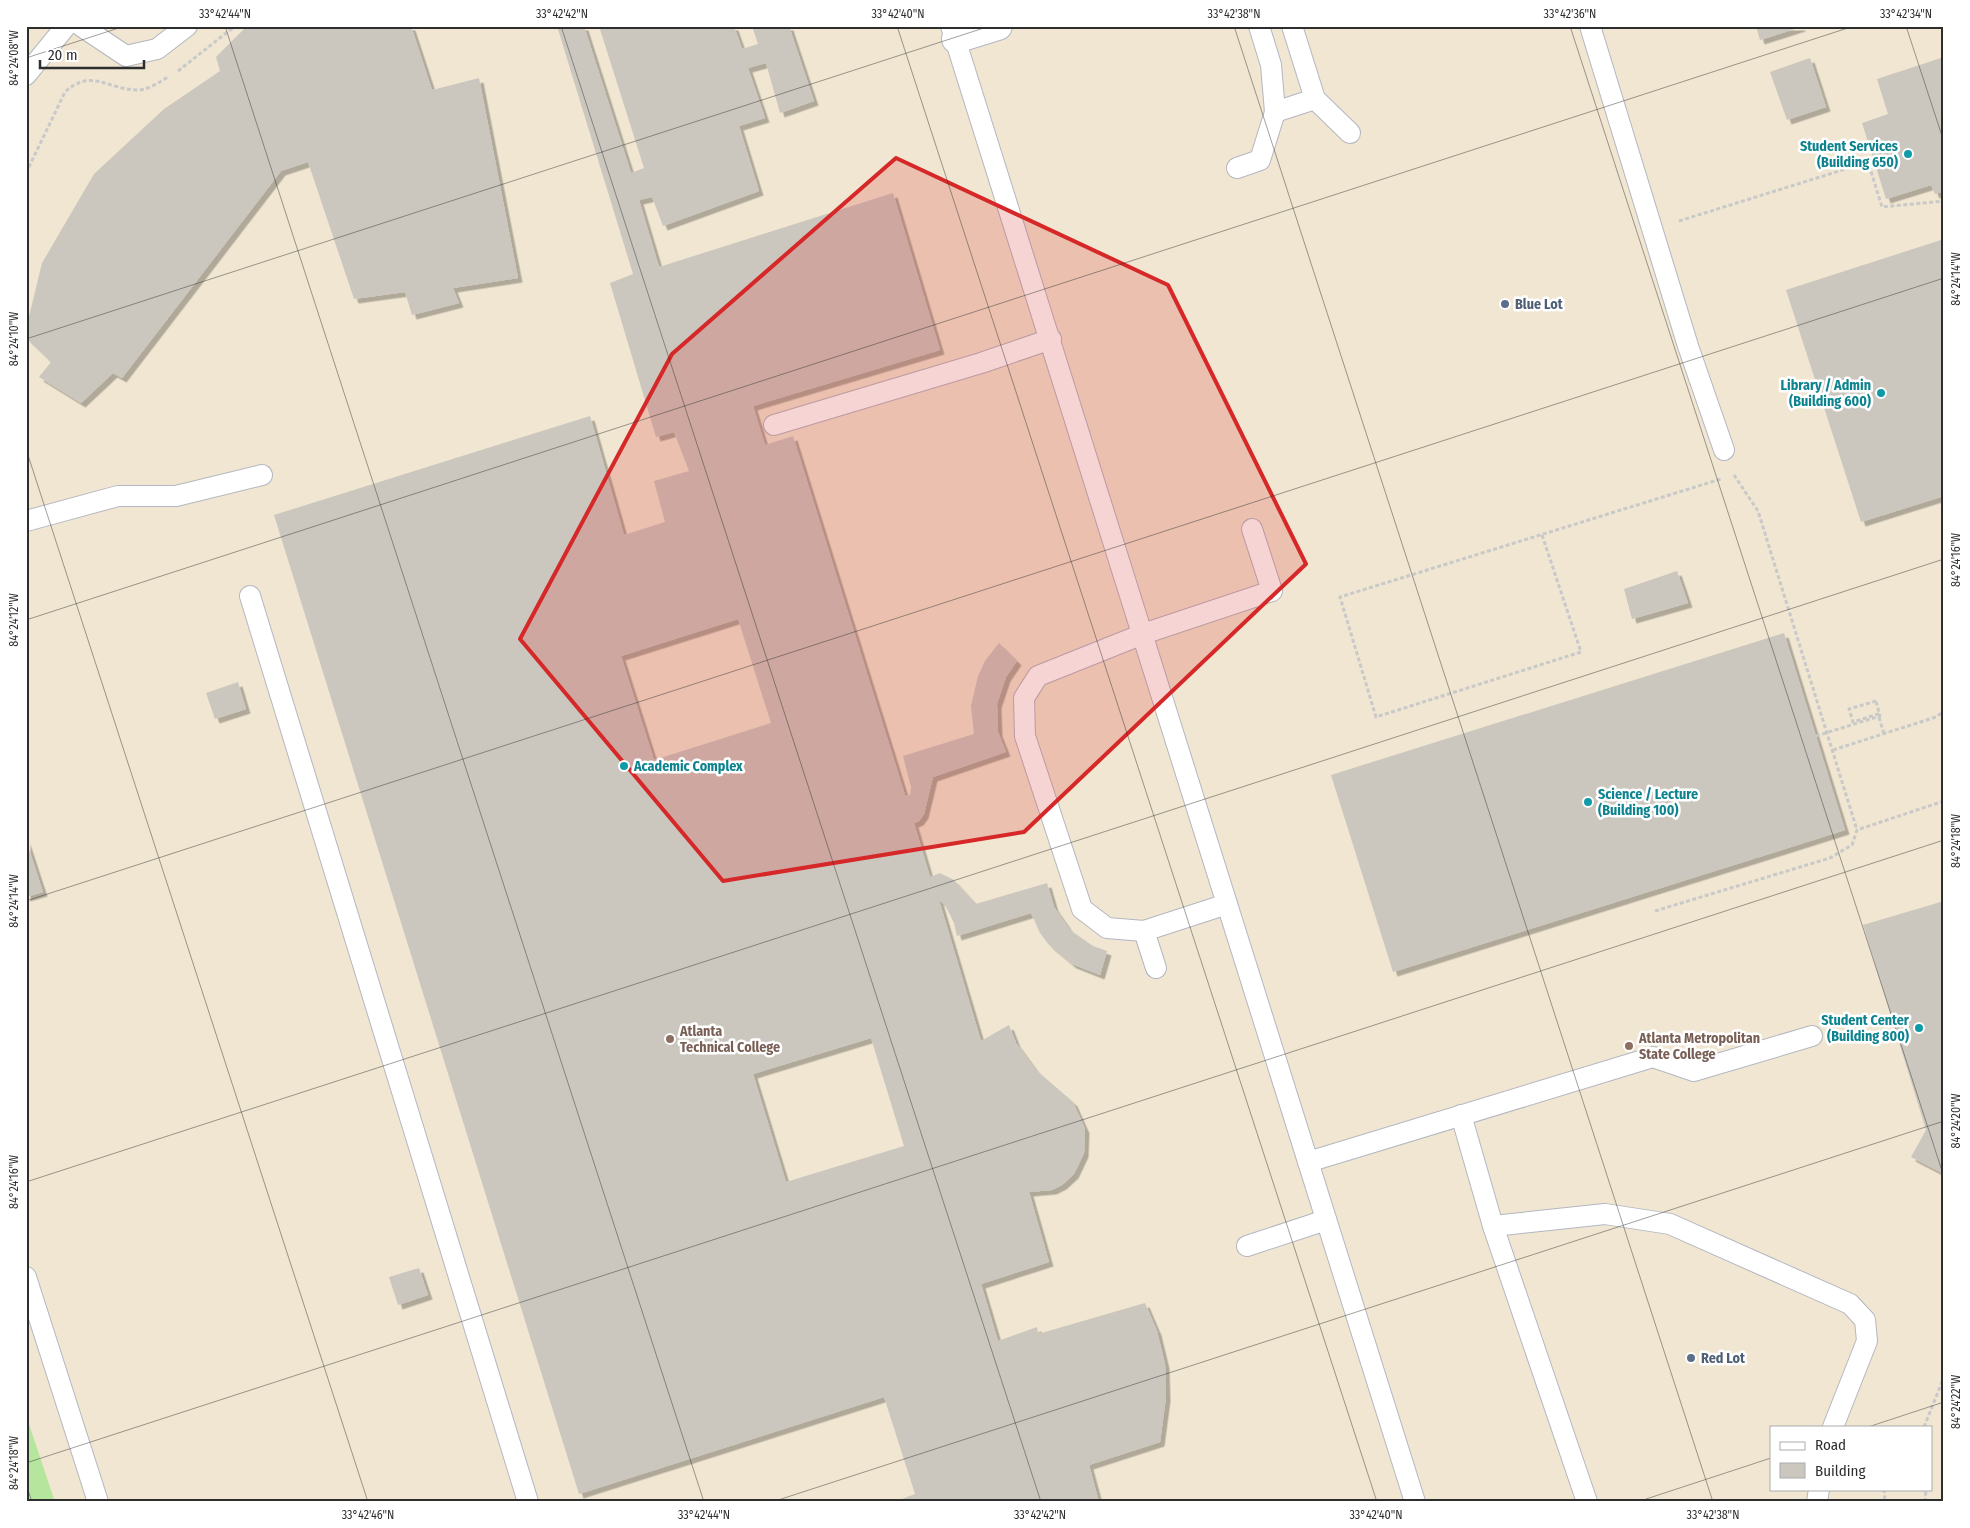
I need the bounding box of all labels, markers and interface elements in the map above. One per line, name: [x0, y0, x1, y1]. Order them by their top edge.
text: 33°42'44"N: [199, 7, 251, 21]
text: 33°42'42"N: [536, 7, 588, 21]
text: 33°42'40"N: [871, 7, 925, 21]
text: 33°42'38"N: [1208, 7, 1260, 21]
text: 33°42'36"N: [1544, 7, 1596, 21]
text: 33°42'34"N: [1880, 7, 1932, 21]
text: 84°24'08"W: [7, 30, 21, 86]
scale bar: [40, 38, 144, 70]
text: 20 m: [48, 46, 78, 64]
place label: Student Services (Building 650): [1800, 138, 1898, 171]
marker: Student Services (Building 650): [1902, 148, 1914, 160]
text: 84°24'14"W: [1949, 252, 1963, 306]
place label: Blue Lot: [1515, 296, 1564, 313]
marker: Blue Lot: [1499, 298, 1511, 310]
text: 84°24'10"W: [7, 312, 21, 366]
place label: Library / Admin (Building 600): [1781, 377, 1871, 410]
marker: Library / Admin (Building 600): [1875, 387, 1887, 399]
text: 84°24'16"W: [1949, 533, 1963, 587]
text: 84°24'12"W: [7, 593, 21, 647]
place label: Academic Complex: [633, 758, 743, 775]
marker: Academic Complex: [618, 760, 630, 772]
place label: Science / Lecture (Building 100): [1598, 786, 1698, 819]
marker: Science / Lecture (Building 100): [1582, 796, 1594, 808]
text: 84°24'18"W: [1949, 814, 1963, 868]
text: 84°24'14"W: [7, 874, 21, 928]
place label: Student Center (Building 800): [1821, 1012, 1910, 1045]
marker: Student Center (Building 800): [1913, 1022, 1925, 1034]
place label: Atlanta Technical College: [679, 1023, 780, 1056]
place label: Atlanta Metropolitan State College: [1638, 1030, 1760, 1063]
marker: Atlanta Technical College: [664, 1033, 676, 1045]
marker: Atlanta Metropolitan State College: [1623, 1040, 1635, 1052]
text: 84°24'20"W: [1949, 1093, 1963, 1149]
text: 84°24'16"W: [7, 1155, 21, 1209]
place label: Red Lot: [1701, 1350, 1746, 1367]
marker: Red Lot: [1685, 1352, 1697, 1364]
text: 84°24'22"W: [1949, 1375, 1963, 1429]
legend: [1770, 1426, 1932, 1490]
text: 84°24'18"W: [7, 1436, 21, 1490]
text: Road: [1815, 1436, 1846, 1454]
text: Building: [1815, 1462, 1866, 1480]
text: 33°42'46"N: [342, 1508, 394, 1522]
text: 33°42'44"N: [678, 1508, 730, 1522]
text: 33°42'42"N: [1014, 1508, 1066, 1522]
text: 33°42'40"N: [1349, 1508, 1403, 1522]
text: 33°42'38"N: [1687, 1508, 1739, 1522]

